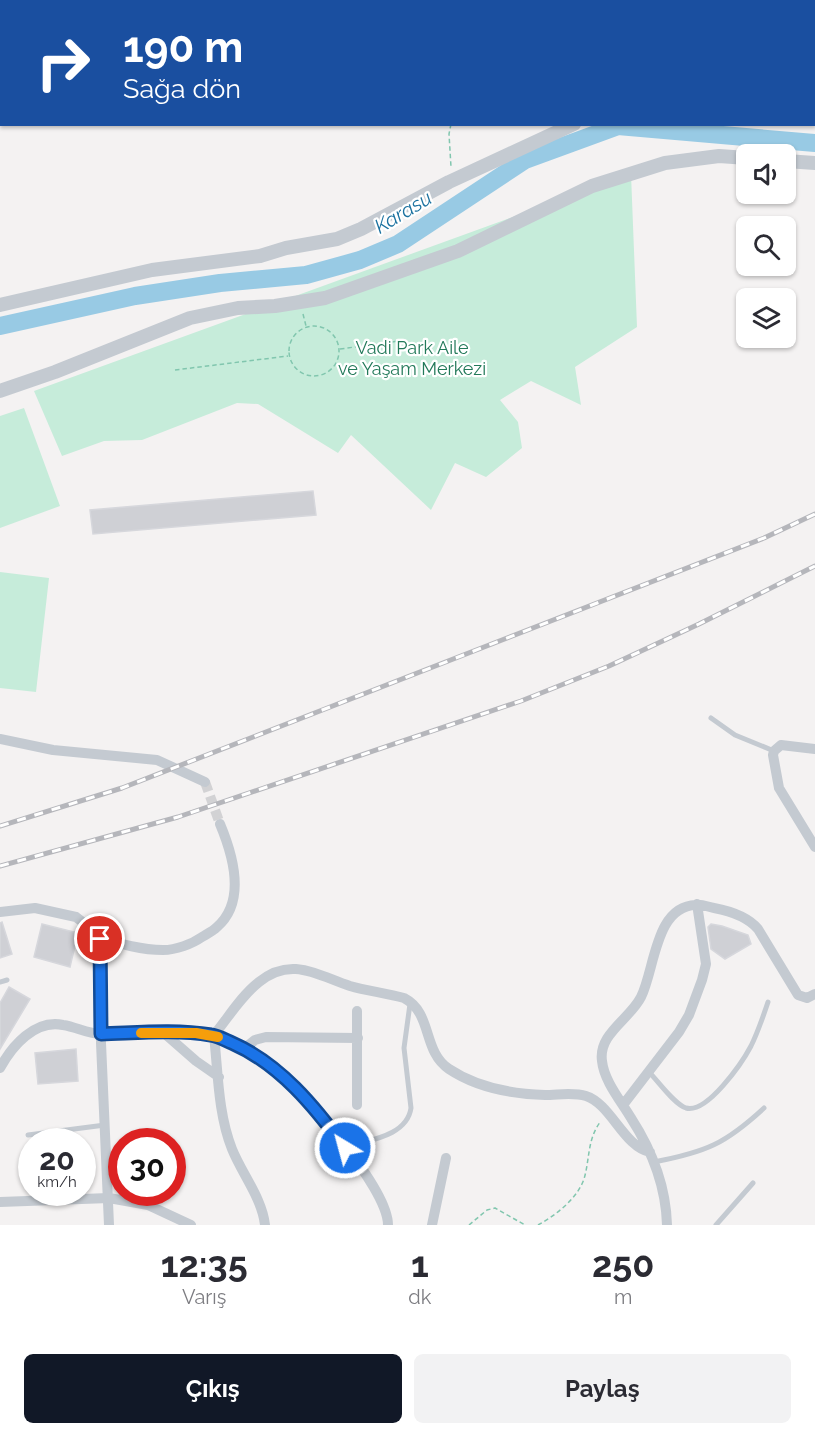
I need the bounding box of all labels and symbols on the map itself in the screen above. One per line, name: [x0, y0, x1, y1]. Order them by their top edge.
water label: Karasu: [370, 186, 436, 238]
park label: Vadi Park Aile ve Yaşam Merkezi: [338, 337, 486, 379]
pin: [74, 913, 125, 964]
position arrow: [313, 1116, 377, 1180]
speed limit sign: 30: [108, 1128, 186, 1206]

